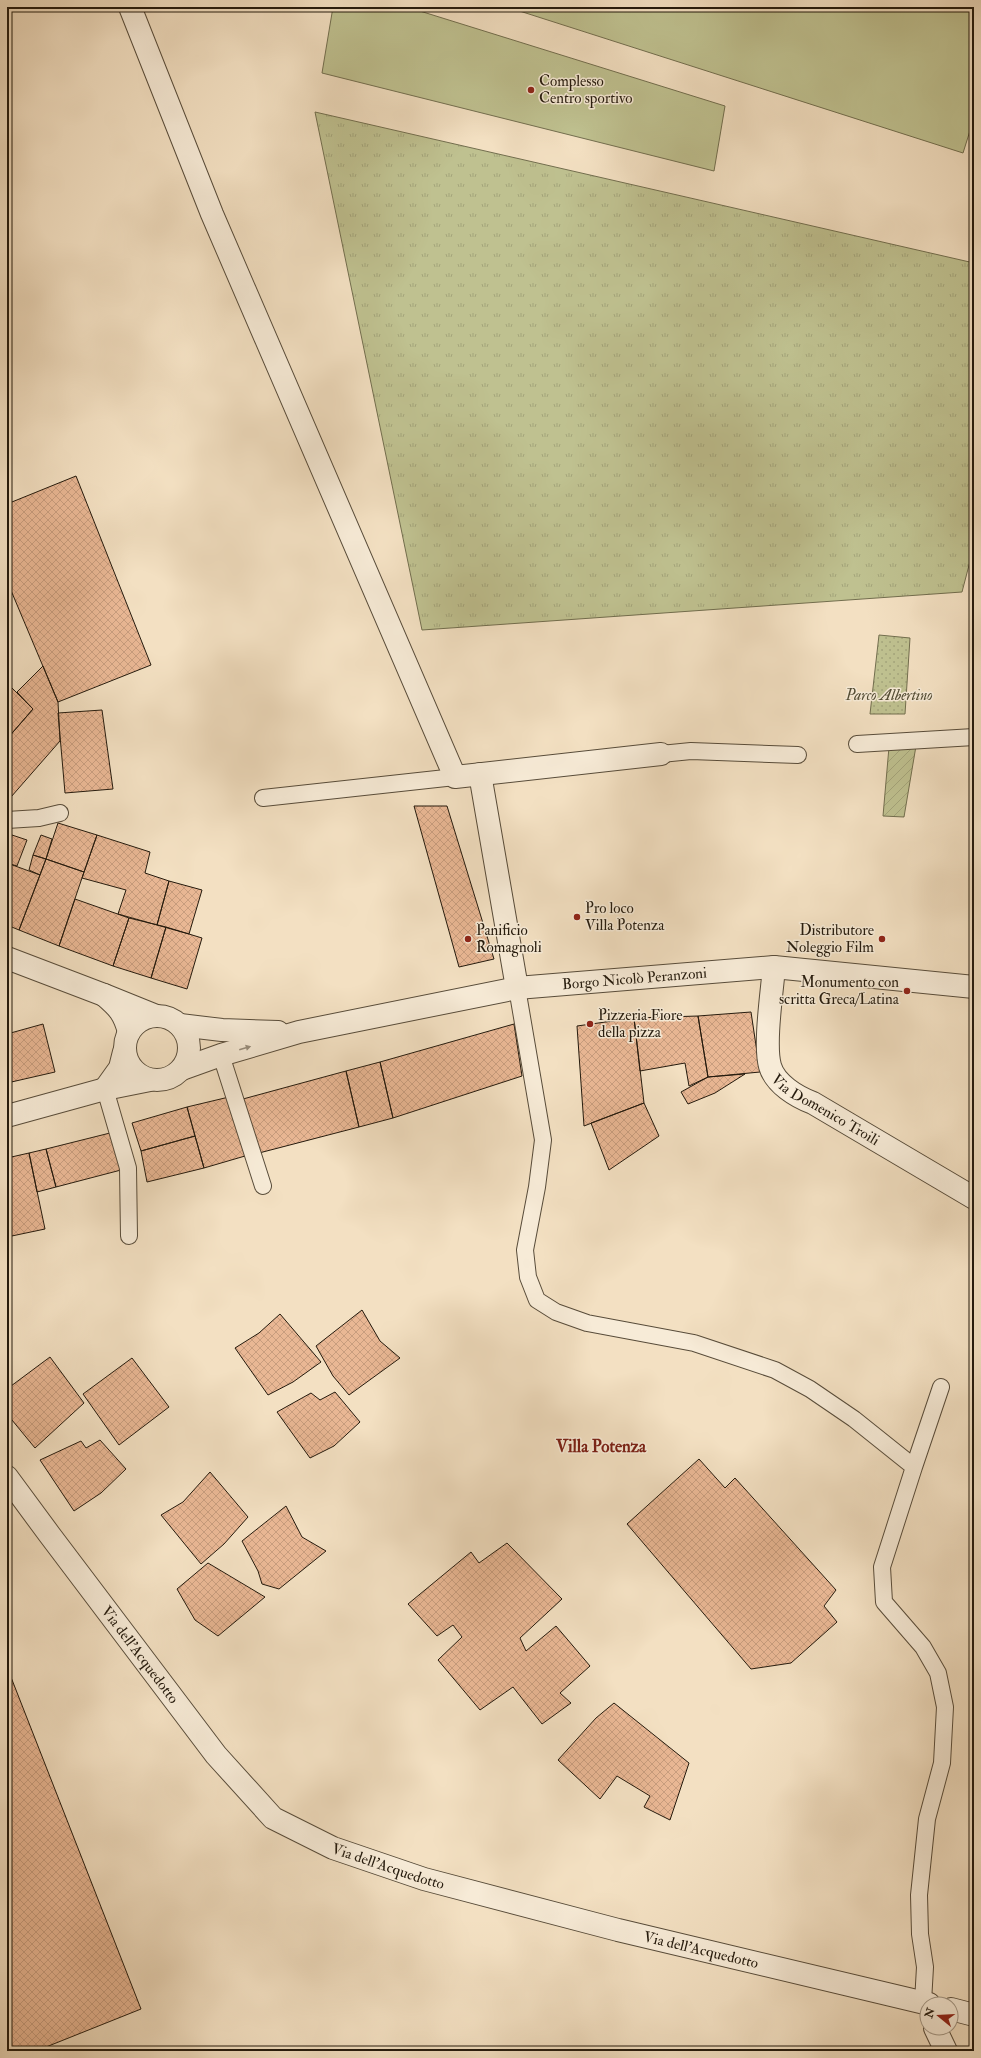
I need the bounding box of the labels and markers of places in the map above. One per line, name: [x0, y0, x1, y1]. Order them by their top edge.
place label: Complesso Centro sportivo: [539, 72, 633, 109]
marker: Complesso Centro sportivo: [526, 85, 536, 95]
place label: Pro loco Villa Potenza: [585, 899, 665, 935]
marker: Pro loco Villa Potenza: [572, 912, 582, 922]
place label: Panificio Romagnoli: [476, 921, 542, 957]
place label: Distributore Noleggio Film: [786, 921, 874, 957]
marker: Panificio Romagnoli: [463, 934, 473, 944]
marker: Distributore Noleggio Film: [877, 934, 887, 944]
place label: Monumento con scritta Greca/Latina: [779, 973, 900, 1009]
marker: Monumento con scritta Greca/Latina: [902, 986, 912, 996]
place label: Pizzeria Fiore della pizza: [598, 1006, 683, 1043]
marker: Pizzeria Fiore della pizza: [585, 1019, 595, 1029]

